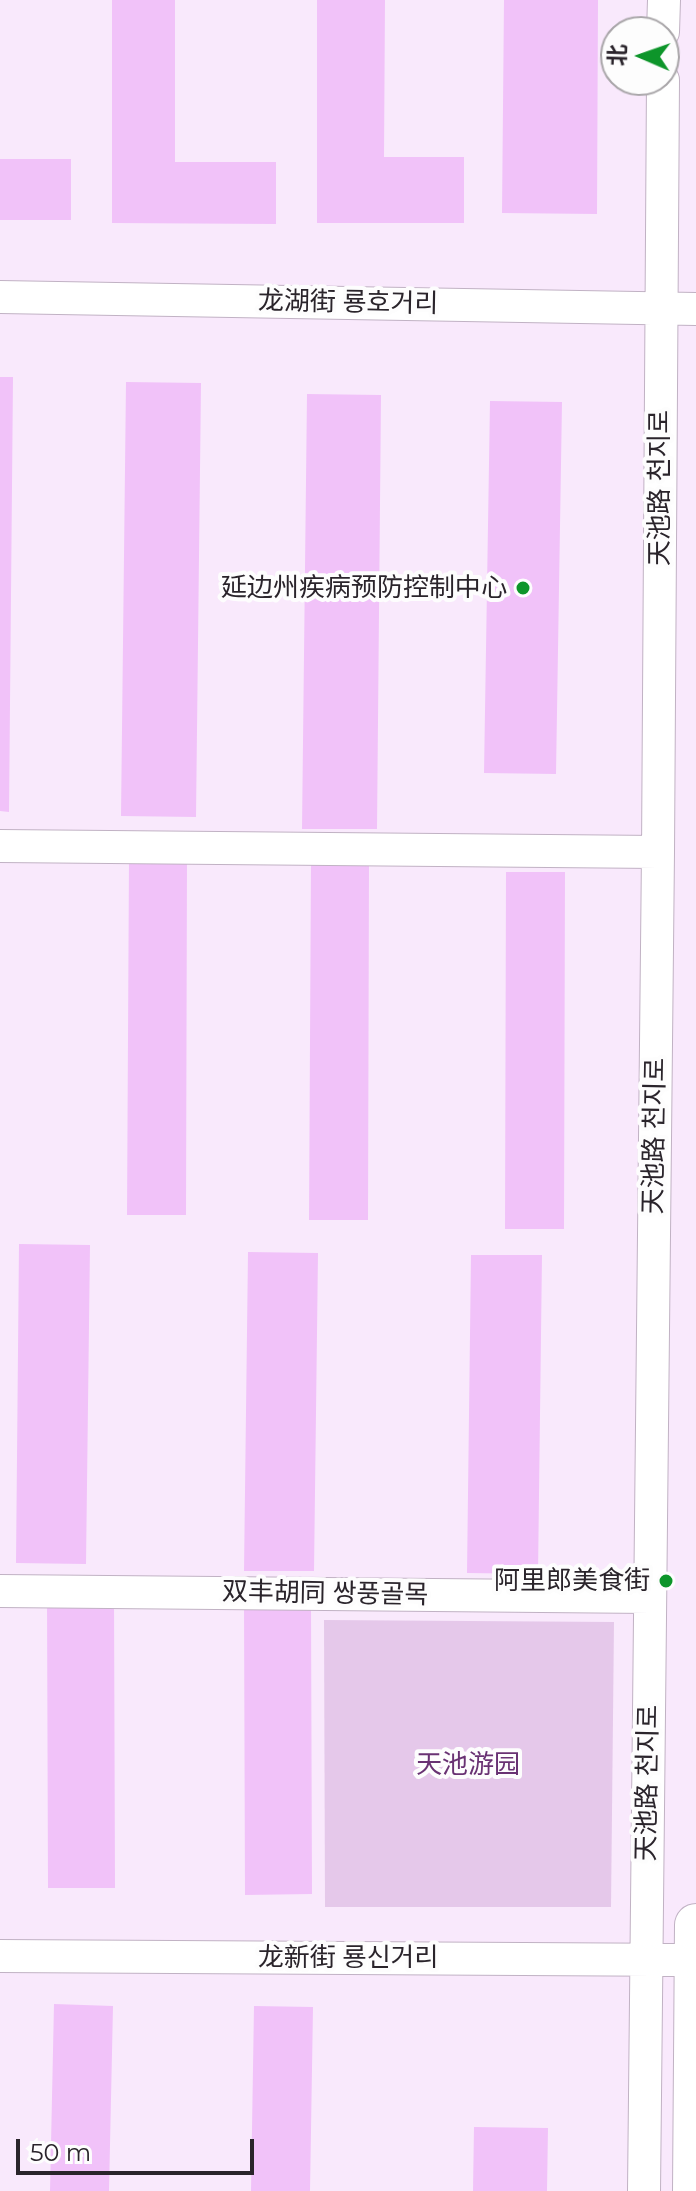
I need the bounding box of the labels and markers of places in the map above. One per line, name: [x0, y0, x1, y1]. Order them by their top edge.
place label: 延边州疾病预防控制中心: [221, 572, 507, 604]
marker: 延边州疾病预防控制中心: [514, 579, 532, 597]
place label: 阿里郎美食街: [494, 1565, 650, 1597]
marker: 阿里郎美食街: [657, 1572, 675, 1590]

